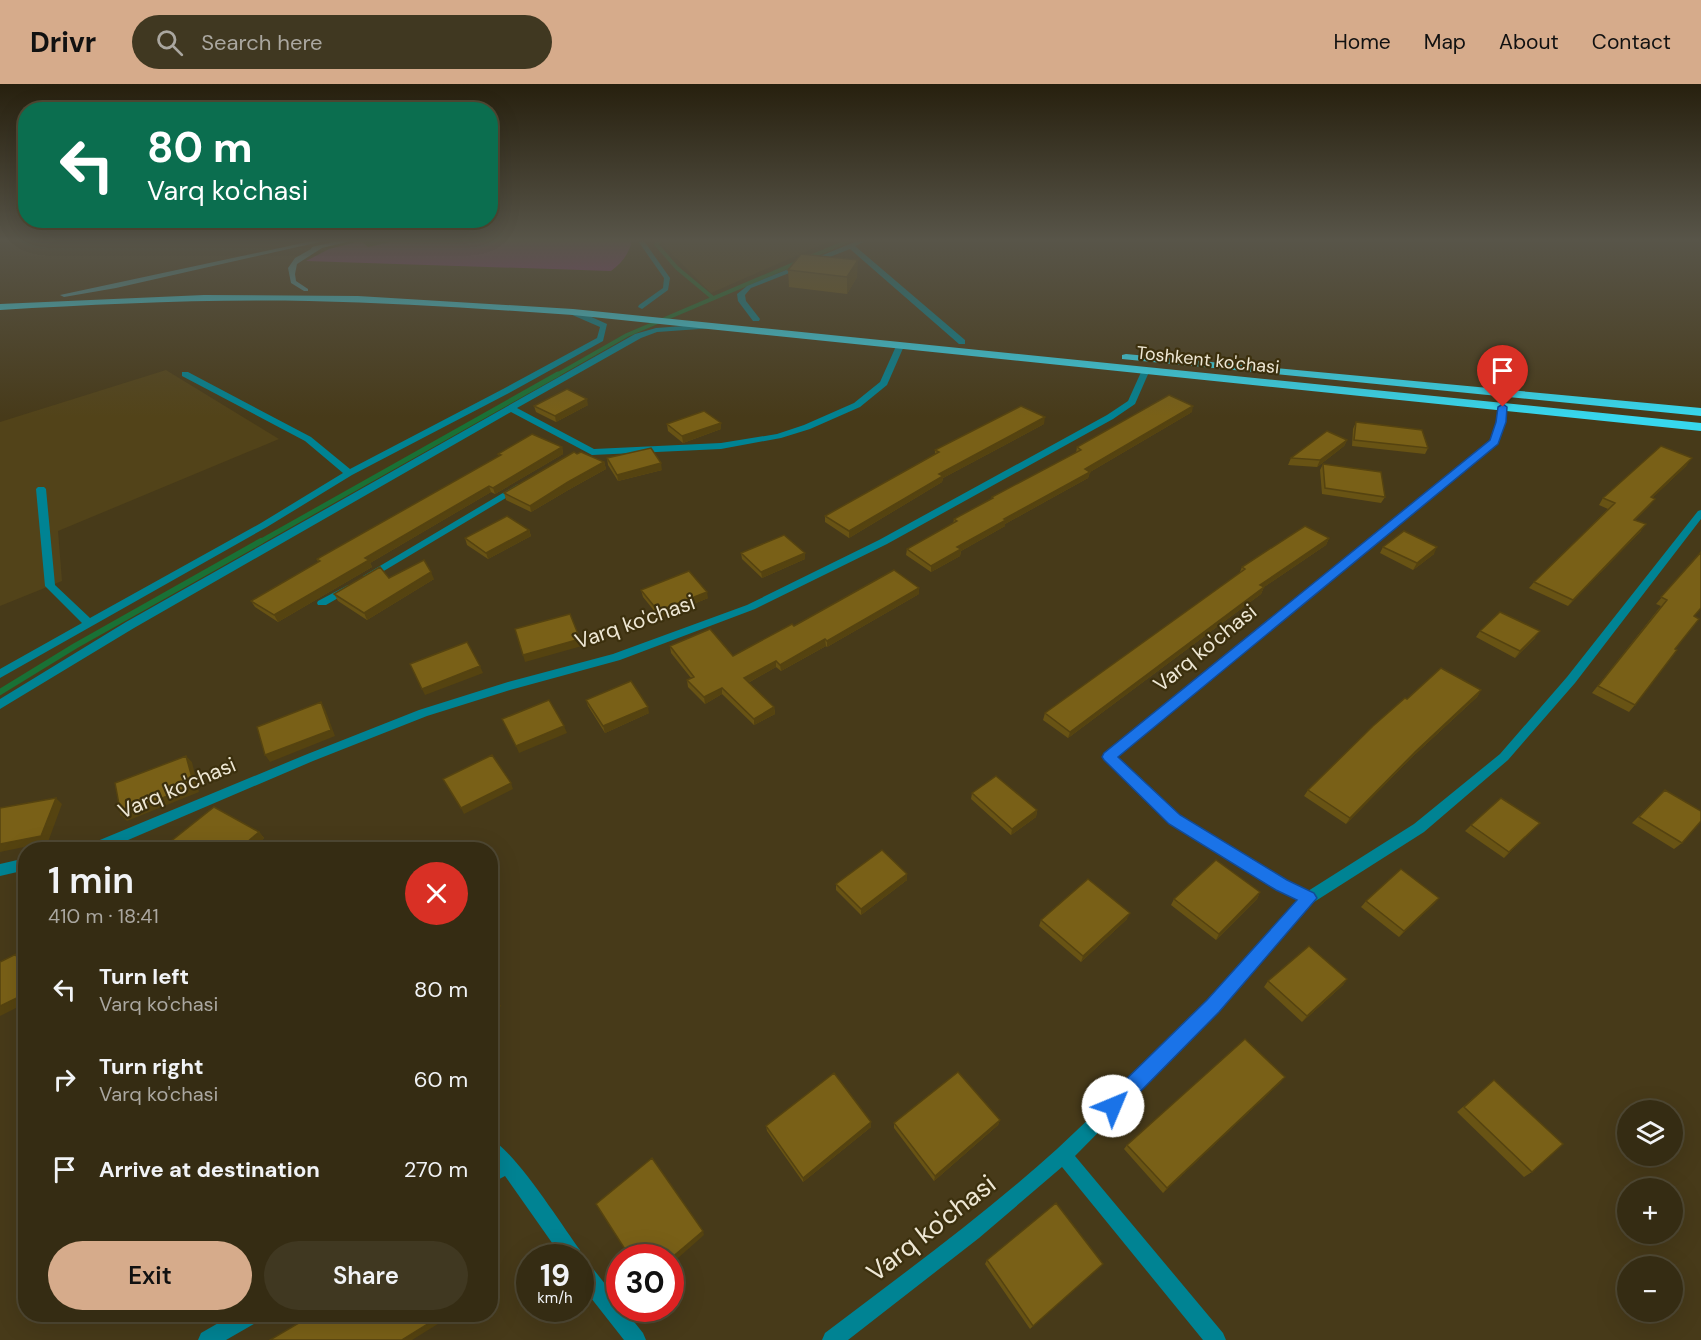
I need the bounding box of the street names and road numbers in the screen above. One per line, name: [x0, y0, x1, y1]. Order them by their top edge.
street label: Toshkent ko'chasi: [1135, 341, 1281, 379]
street label: Varq ko'chasi: [571, 588, 699, 656]
street label: Varq ko'chasi: [1147, 598, 1263, 698]
street label: Varq ko'chasi: [114, 751, 240, 825]
street label: Varq ko'chasi: [859, 1167, 1003, 1289]

